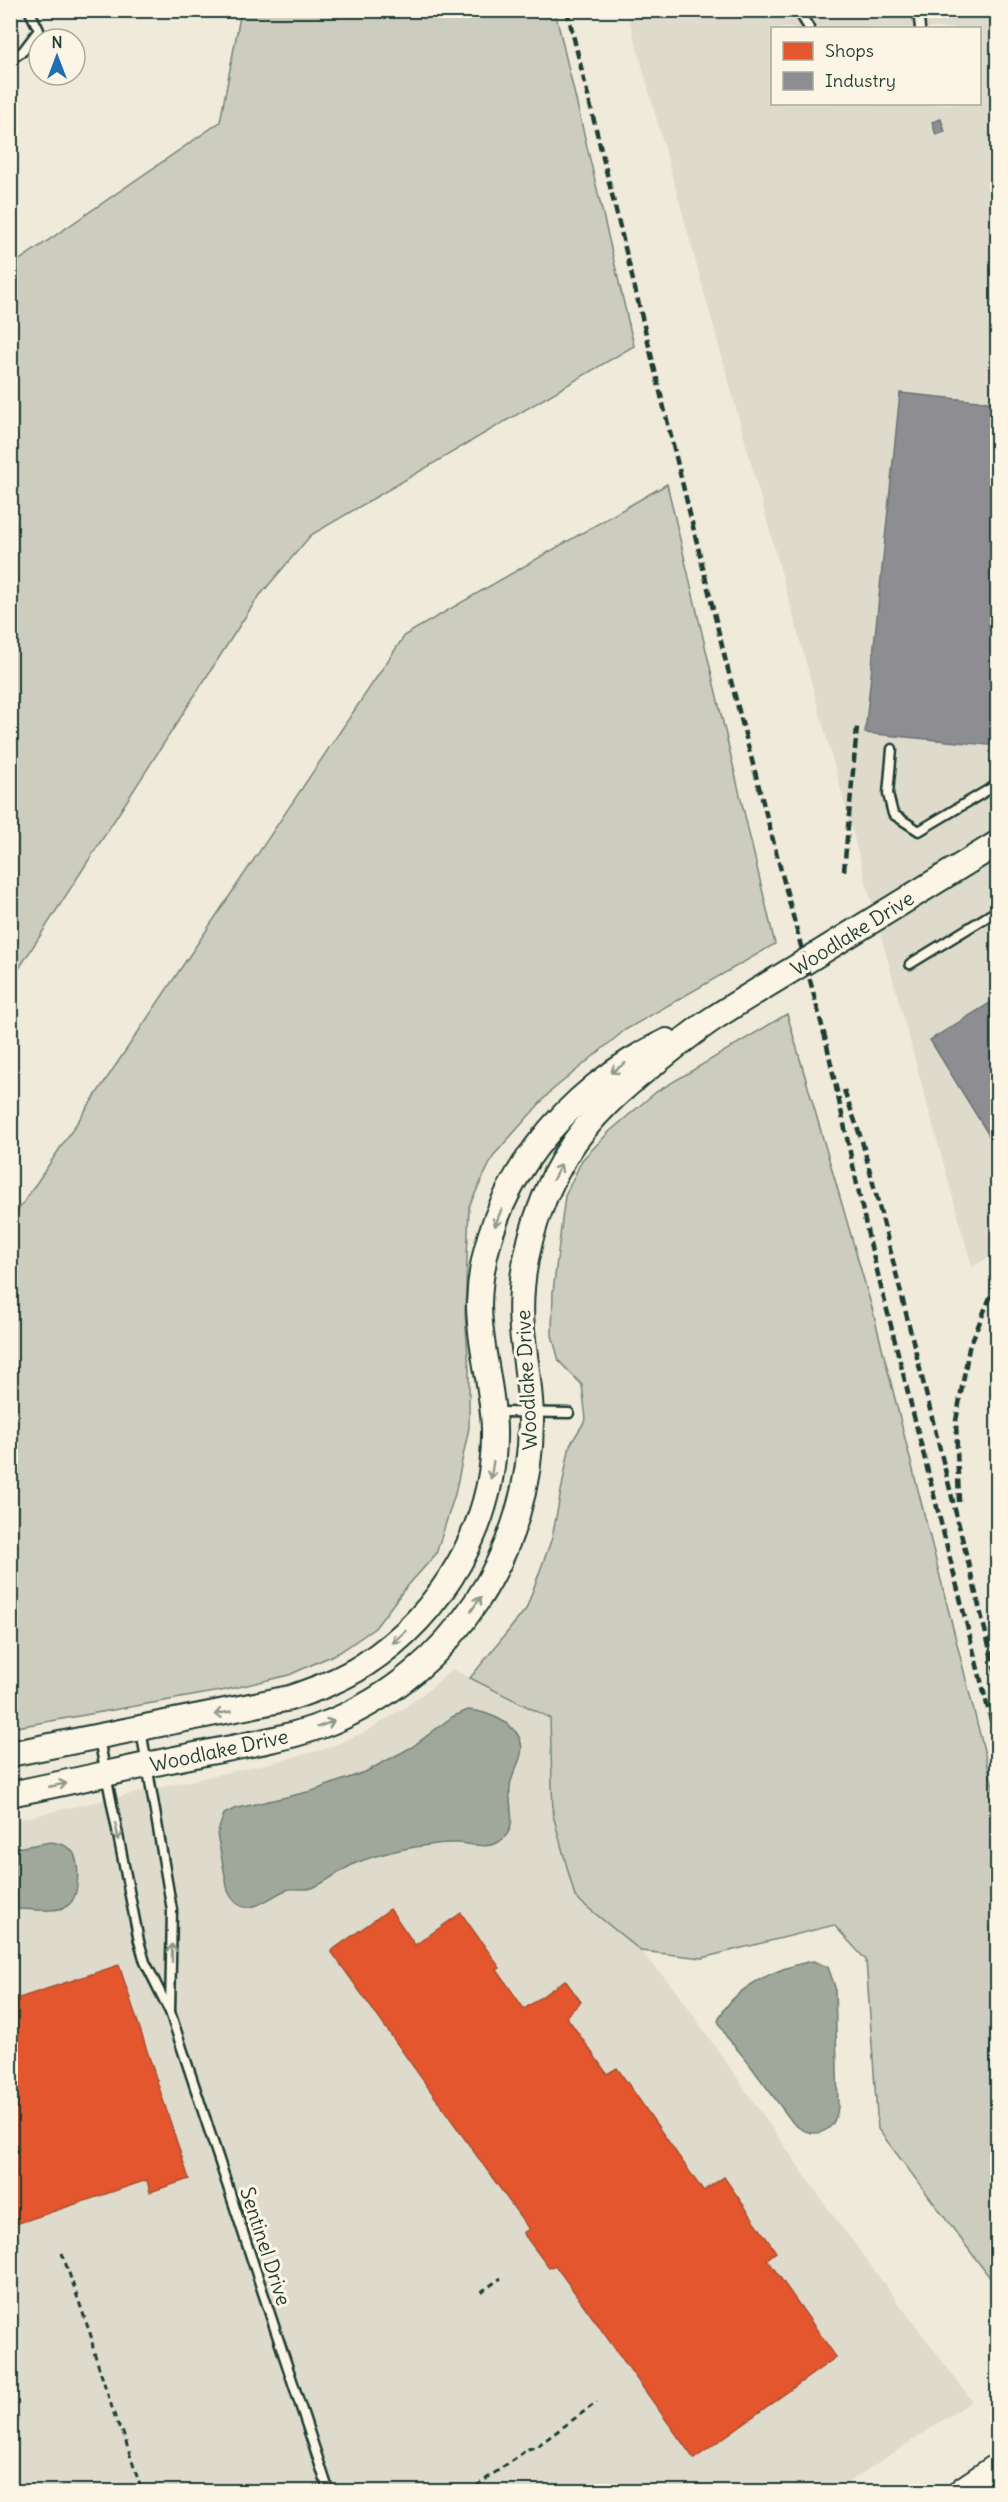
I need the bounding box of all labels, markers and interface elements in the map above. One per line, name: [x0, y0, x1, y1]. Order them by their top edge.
north arrow: [27, 27, 87, 87]
legend: [771, 27, 981, 105]
text: N: [51, 32, 63, 52]
text: Shops: [825, 39, 874, 62]
text: Industry: [825, 69, 896, 92]
street label: Woodlake Drive: [786, 885, 918, 981]
one-way arrow: [610, 1062, 627, 1074]
one-way arrow: [552, 1163, 563, 1181]
one-way arrow: [492, 1208, 503, 1226]
street label: Woodlake Drive: [510, 1309, 542, 1451]
one-way arrow: [486, 1460, 497, 1479]
one-way arrow: [470, 1596, 482, 1612]
one-way arrow: [392, 1630, 407, 1644]
one-way arrow: [214, 1708, 233, 1719]
one-way arrow: [316, 1718, 335, 1729]
street label: Woodlake Drive: [148, 1723, 290, 1777]
one-way arrow: [48, 1779, 68, 1790]
one-way arrow: [112, 1821, 123, 1841]
one-way arrow: [166, 1944, 178, 1964]
street label: Sentinel Drive: [235, 2183, 297, 2309]

